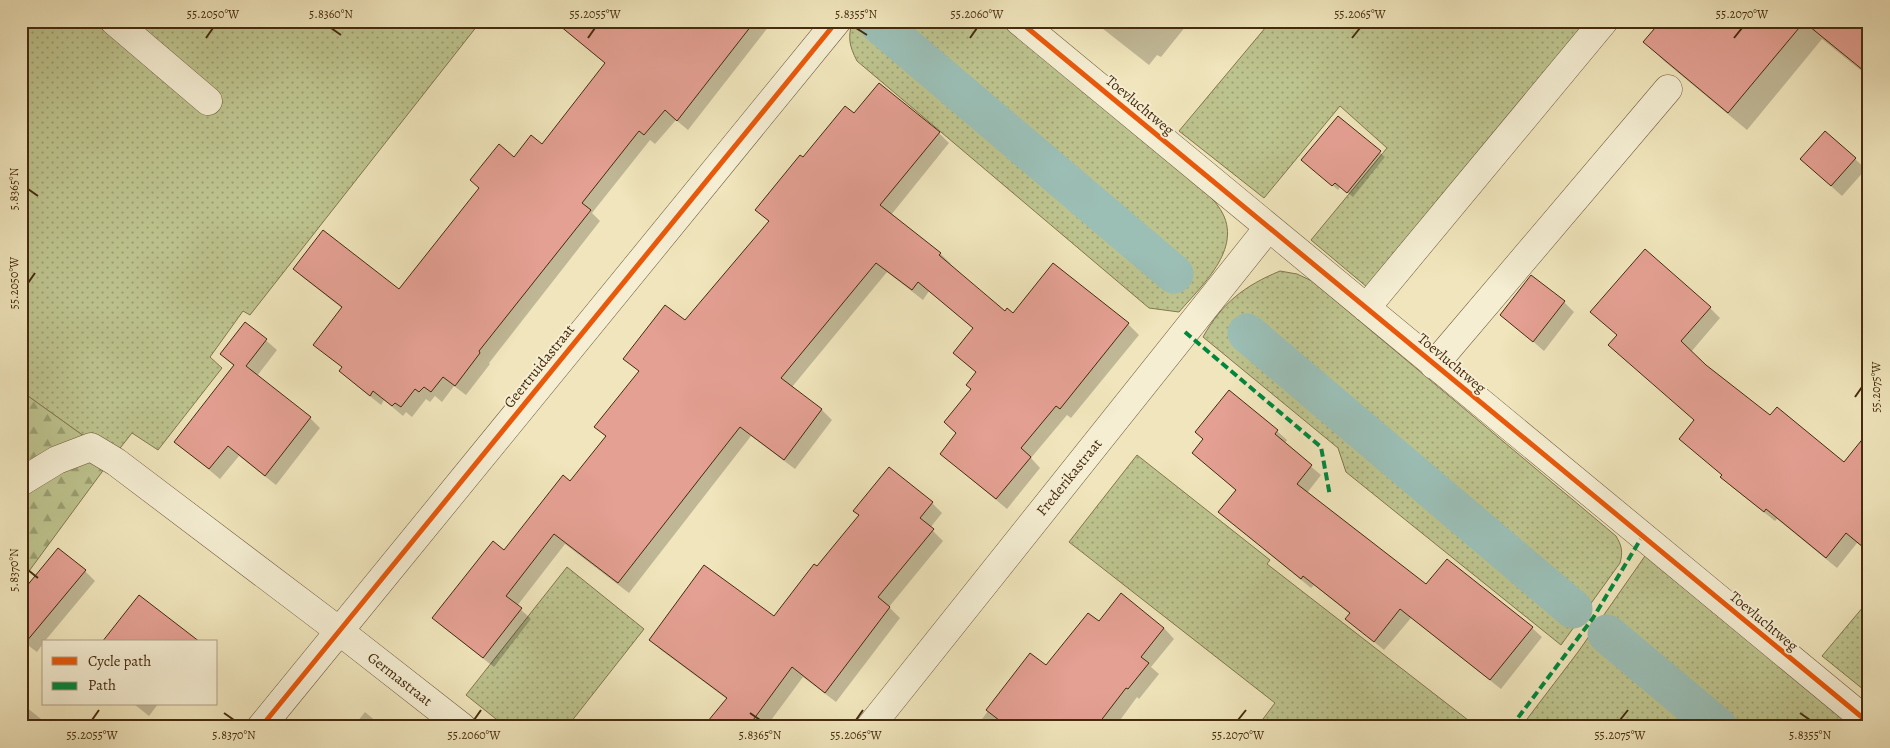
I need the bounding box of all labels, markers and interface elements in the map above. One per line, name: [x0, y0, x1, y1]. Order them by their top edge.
text: 55.2050°W: [187, 6, 240, 22]
text: 5.8360°N: [309, 6, 353, 22]
text: 55.2055°W: [569, 6, 621, 22]
text: 5.8355°N: [835, 6, 877, 22]
text: 55.2060°W: [951, 6, 1004, 22]
text: 55.2065°W: [1334, 6, 1387, 22]
text: 55.2070°W: [1716, 6, 1769, 22]
street label: Toevluchtweg: [1102, 70, 1179, 140]
text: 5.8365°N: [6, 167, 22, 210]
text: 55.2050°W: [6, 256, 22, 309]
street label: Geertruidastraat: [499, 320, 579, 412]
street label: Toevluchtweg: [1414, 328, 1491, 398]
text: 55.2075°W: [1868, 361, 1884, 413]
street label: Frederikastraat: [1032, 434, 1106, 520]
text: 5.8370°N: [6, 548, 22, 592]
street label: Toevluchtweg: [1726, 586, 1803, 656]
legend: [42, 640, 218, 706]
street label: Germastraat: [363, 647, 437, 711]
text: Cycle path: [88, 651, 151, 671]
text: Path: [88, 675, 116, 695]
text: 55.2055°W: [66, 727, 118, 743]
text: 5.8370°N: [212, 727, 256, 743]
text: 55.2060°W: [448, 727, 501, 743]
text: 5.8365°N: [739, 727, 782, 743]
text: 55.2065°W: [830, 727, 883, 743]
text: 55.2070°W: [1212, 727, 1265, 743]
text: 55.2075°W: [1594, 727, 1646, 743]
text: 5.8355°N: [1789, 727, 1831, 743]

